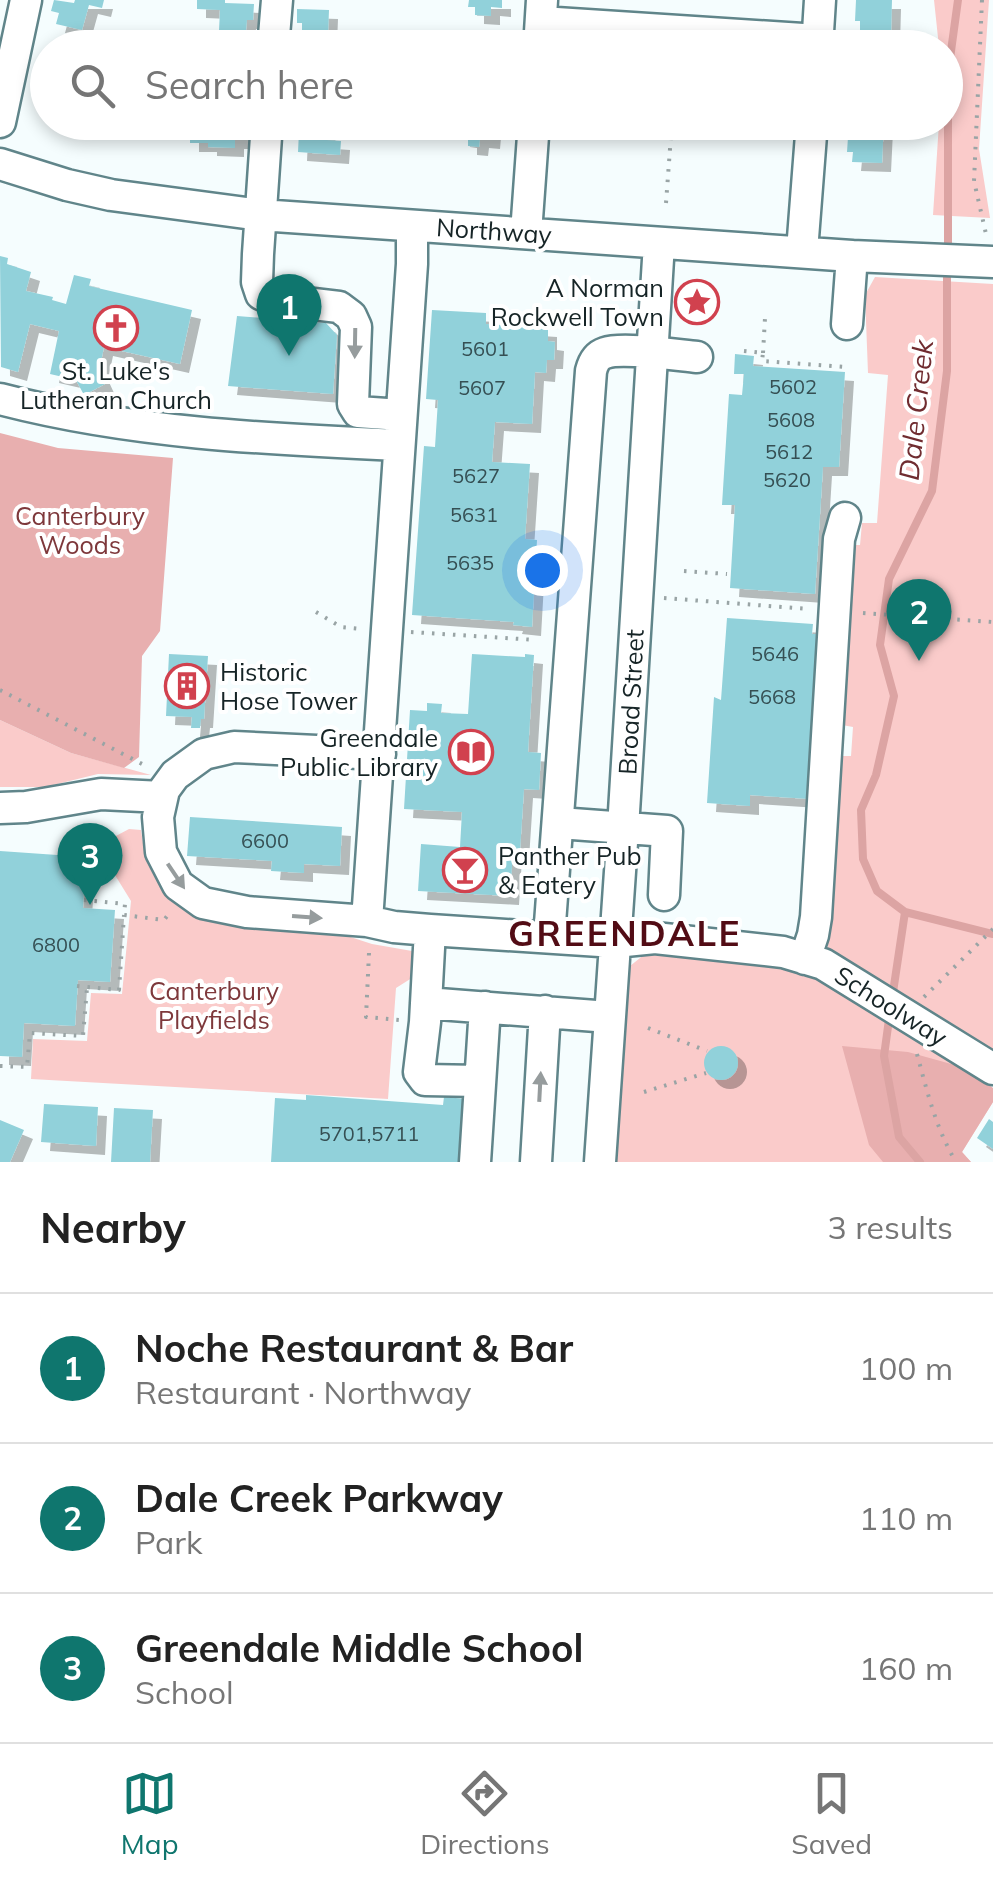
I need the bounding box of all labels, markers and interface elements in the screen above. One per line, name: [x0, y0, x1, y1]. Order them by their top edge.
search box: [30, 30, 963, 140]
icon: search: [65, 58, 120, 113]
text: Search here: [145, 61, 354, 109]
street label: Northway: [435, 211, 553, 250]
place label: A Norman Rockwell Town: [491, 272, 664, 332]
pin: 1: [256, 274, 322, 356]
place icon: A Norman Rockwell Town: [674, 279, 720, 325]
church icon: St. Luke's Lutheran Church: [93, 305, 139, 351]
one-way arrow: [347, 328, 363, 360]
house number: 5601: [461, 336, 509, 361]
water label: Dale Creek: [891, 336, 940, 482]
place label: St. Luke's Lutheran Church: [20, 355, 212, 415]
house number: 5602: [769, 374, 817, 399]
house number: 5607: [458, 375, 506, 400]
house number: 5608: [767, 407, 815, 432]
house number: 5612: [765, 439, 813, 464]
house number: 5627: [452, 463, 500, 488]
house number: 5620: [763, 467, 811, 492]
park label: Canterbury Woods: [15, 500, 145, 560]
house number: 5631: [450, 502, 498, 527]
your location: [517, 545, 568, 596]
house number: 5635: [446, 550, 494, 575]
pin: 2: [886, 578, 952, 661]
street label: Broad Street: [611, 628, 650, 776]
house number: 5646: [751, 641, 799, 666]
place label: Historic Hose Tower: [220, 656, 357, 716]
building icon: Historic Hose Tower: [164, 663, 210, 709]
house number: 5668: [748, 684, 796, 709]
place label: Greendale Public Library: [280, 722, 438, 782]
library icon: Greendale Public Library: [448, 729, 494, 775]
pin: 3: [58, 822, 122, 905]
house number: 6600: [241, 828, 289, 853]
place label: Panther Pub & Eatery: [498, 840, 641, 900]
bar icon: Panther Pub & Eatery: [442, 847, 488, 893]
one-way arrow: [165, 862, 185, 889]
one-way arrow: [292, 909, 324, 925]
district label: GREENDALE: [508, 911, 742, 955]
house number: 6800: [32, 932, 80, 957]
street label: Schoolway: [829, 959, 953, 1052]
park label: Canterbury Playfields: [149, 975, 279, 1035]
one-way arrow: [532, 1070, 548, 1102]
house number: 5701,5711: [319, 1121, 419, 1146]
text: Nearby: [40, 1201, 186, 1254]
text: 3 results: [828, 1207, 953, 1247]
text: Noche Restaurant & Bar: [135, 1324, 573, 1372]
text: 1: [63, 1348, 82, 1388]
text: 100 m: [859, 1348, 953, 1388]
text: Restaurant · Northway: [135, 1372, 471, 1412]
text: Dale Creek Parkway: [135, 1474, 503, 1522]
text: 2: [63, 1498, 82, 1538]
text: 110 m: [859, 1498, 953, 1538]
text: Park: [135, 1522, 202, 1562]
text: Greendale Middle School: [135, 1624, 583, 1672]
text: 3: [63, 1648, 82, 1688]
text: 160 m: [859, 1648, 953, 1688]
text: School: [135, 1672, 234, 1712]
tab: Map: [121, 1766, 178, 1861]
tab: Directions: [420, 1766, 550, 1861]
tab: Saved: [791, 1766, 872, 1861]

